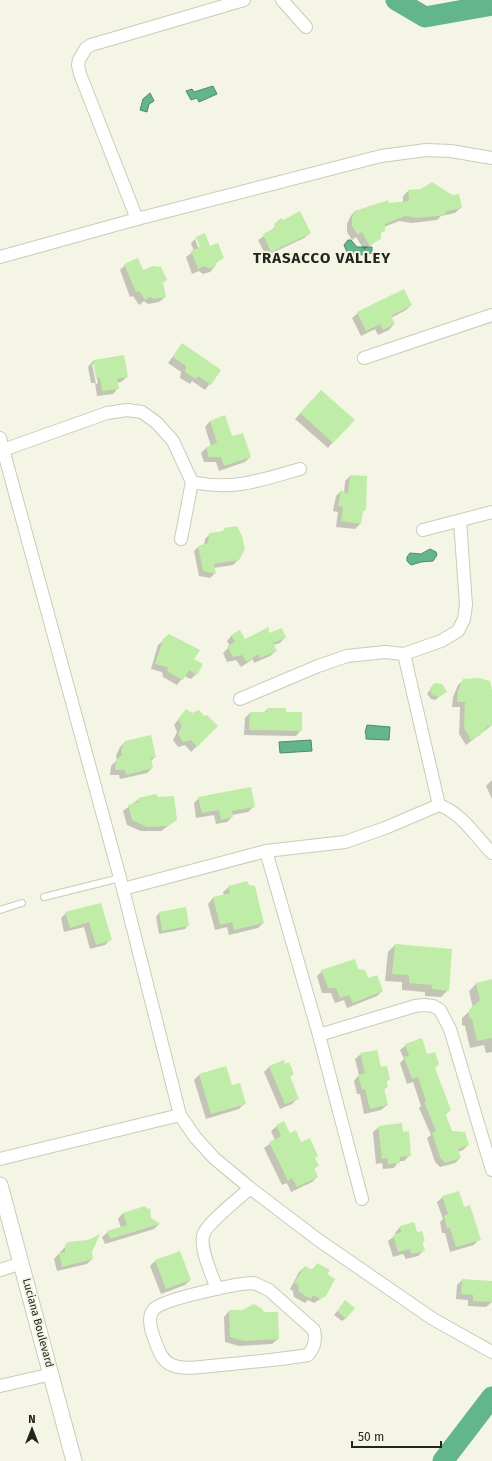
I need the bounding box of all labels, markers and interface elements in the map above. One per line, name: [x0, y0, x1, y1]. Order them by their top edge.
district label: TRASACCO VALLEY: [253, 249, 391, 267]
street label: Luciana Boulevard: [20, 1277, 56, 1369]
north arrow: [12, 1409, 52, 1449]
text: N: [28, 1413, 36, 1426]
scale bar: [352, 1423, 441, 1449]
text: 50 m: [358, 1430, 384, 1444]

